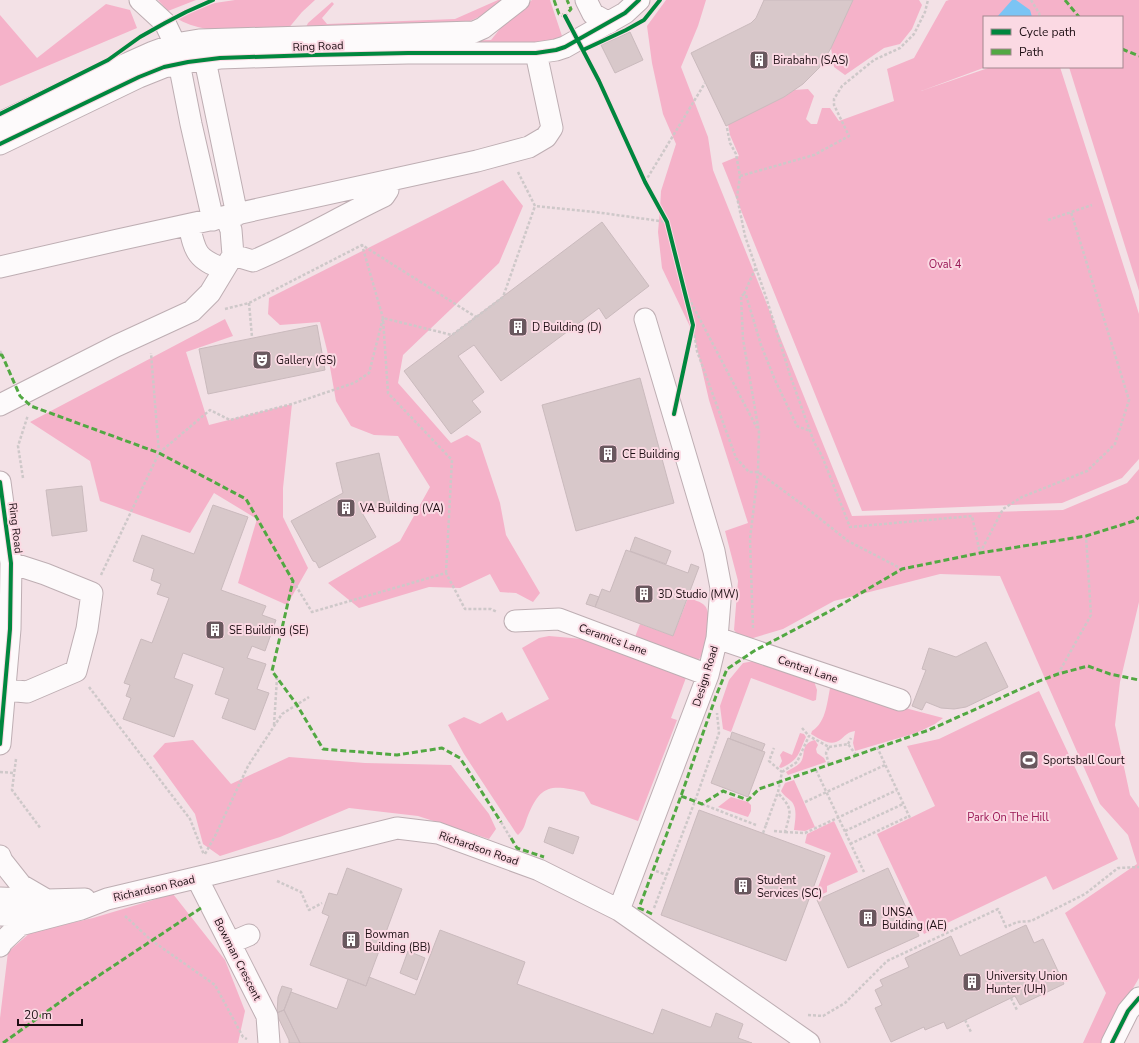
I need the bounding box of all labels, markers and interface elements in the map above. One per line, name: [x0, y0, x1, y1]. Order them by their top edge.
legend: [983, 16, 1123, 68]
text: Cycle path: [1019, 24, 1076, 40]
street label: Ring Road: [292, 38, 344, 55]
text: Path: [1019, 44, 1044, 60]
building icon: Birabahn (SAS): [748, 49, 770, 71]
place label: Birabahn (SAS): [773, 53, 849, 68]
park label: Oval 4: [929, 257, 962, 272]
building icon: D Building (D): [507, 316, 529, 338]
place label: D Building (D): [532, 320, 602, 335]
theatre icon: Gallery (GS): [251, 349, 273, 371]
place label: Gallery (GS): [276, 353, 337, 368]
building icon: CE Building: [597, 443, 619, 465]
place label: CE Building: [622, 447, 680, 462]
building icon: VA Building (VA): [335, 497, 357, 519]
place label: VA Building (VA): [359, 501, 444, 516]
street label: Ring Road: [5, 502, 26, 554]
building icon: 3D Studio (MW): [633, 583, 655, 605]
place label: 3D Studio (MW): [658, 587, 739, 602]
building icon: SE Building (SE): [204, 619, 226, 641]
street label: Ceramics Lane: [577, 620, 649, 659]
place label: SE Building (SE): [229, 623, 309, 638]
street label: Design Road: [689, 644, 722, 708]
street label: Central Lane: [776, 652, 840, 687]
sports icon: Sportsball Court: [1018, 749, 1040, 771]
place label: Sportsball Court: [1043, 753, 1125, 768]
park label: Park On The Hill: [967, 810, 1049, 825]
street label: Richardson Road: [437, 828, 521, 869]
street label: Richardson Road: [112, 872, 196, 905]
place label: Student Services (SC): [757, 873, 822, 901]
building icon: Student Services (SC): [732, 875, 754, 897]
place label: UNSA Building (AE): [882, 905, 947, 933]
building icon: UNSA Building (AE): [857, 907, 879, 929]
street label: Bowman Crescent: [210, 916, 265, 1003]
place label: Bowman Building (BB): [365, 927, 431, 955]
building icon: Bowman Building (BB): [340, 929, 362, 951]
place label: University Union Hunter (UH): [986, 969, 1068, 997]
building icon: University Union Hunter (UH): [961, 971, 983, 993]
scale bar: [18, 1001, 82, 1027]
text: 20 m: [24, 1007, 52, 1023]

